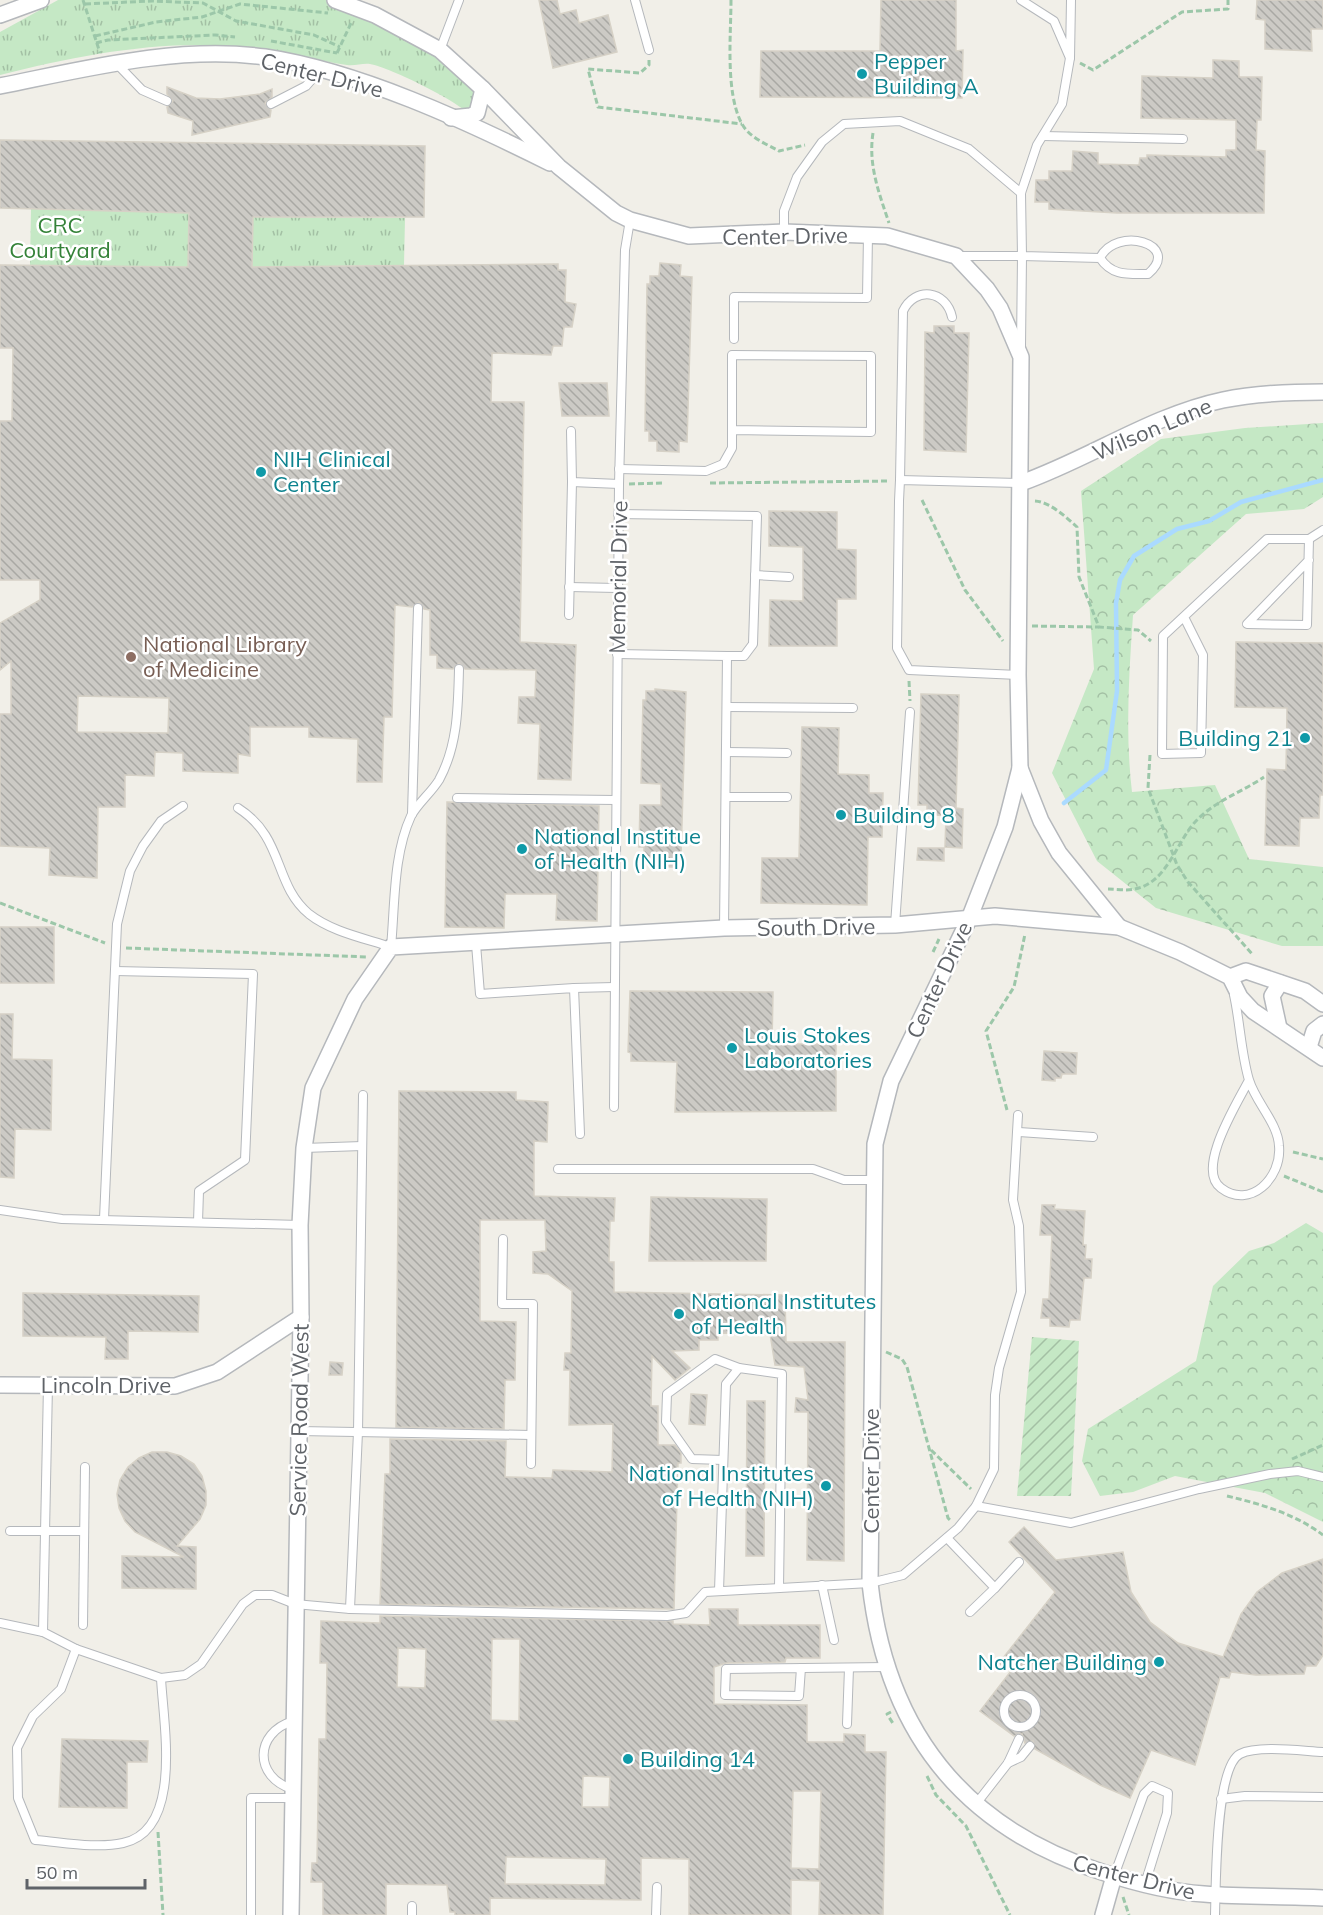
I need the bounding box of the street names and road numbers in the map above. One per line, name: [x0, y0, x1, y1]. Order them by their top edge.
street label: Center Drive: [258, 46, 386, 104]
street label: Center Drive: [722, 221, 848, 251]
street label: Wilson Lane: [1088, 391, 1216, 467]
street label: Memorial Drive: [603, 500, 633, 654]
street label: South Drive: [757, 912, 875, 942]
street label: Center Drive: [900, 917, 978, 1043]
street label: Service Road West: [283, 1323, 315, 1517]
street label: Lincoln Drive: [41, 1371, 171, 1399]
street label: Center Drive: [857, 1408, 885, 1534]
street label: Center Drive: [1070, 1848, 1198, 1906]

